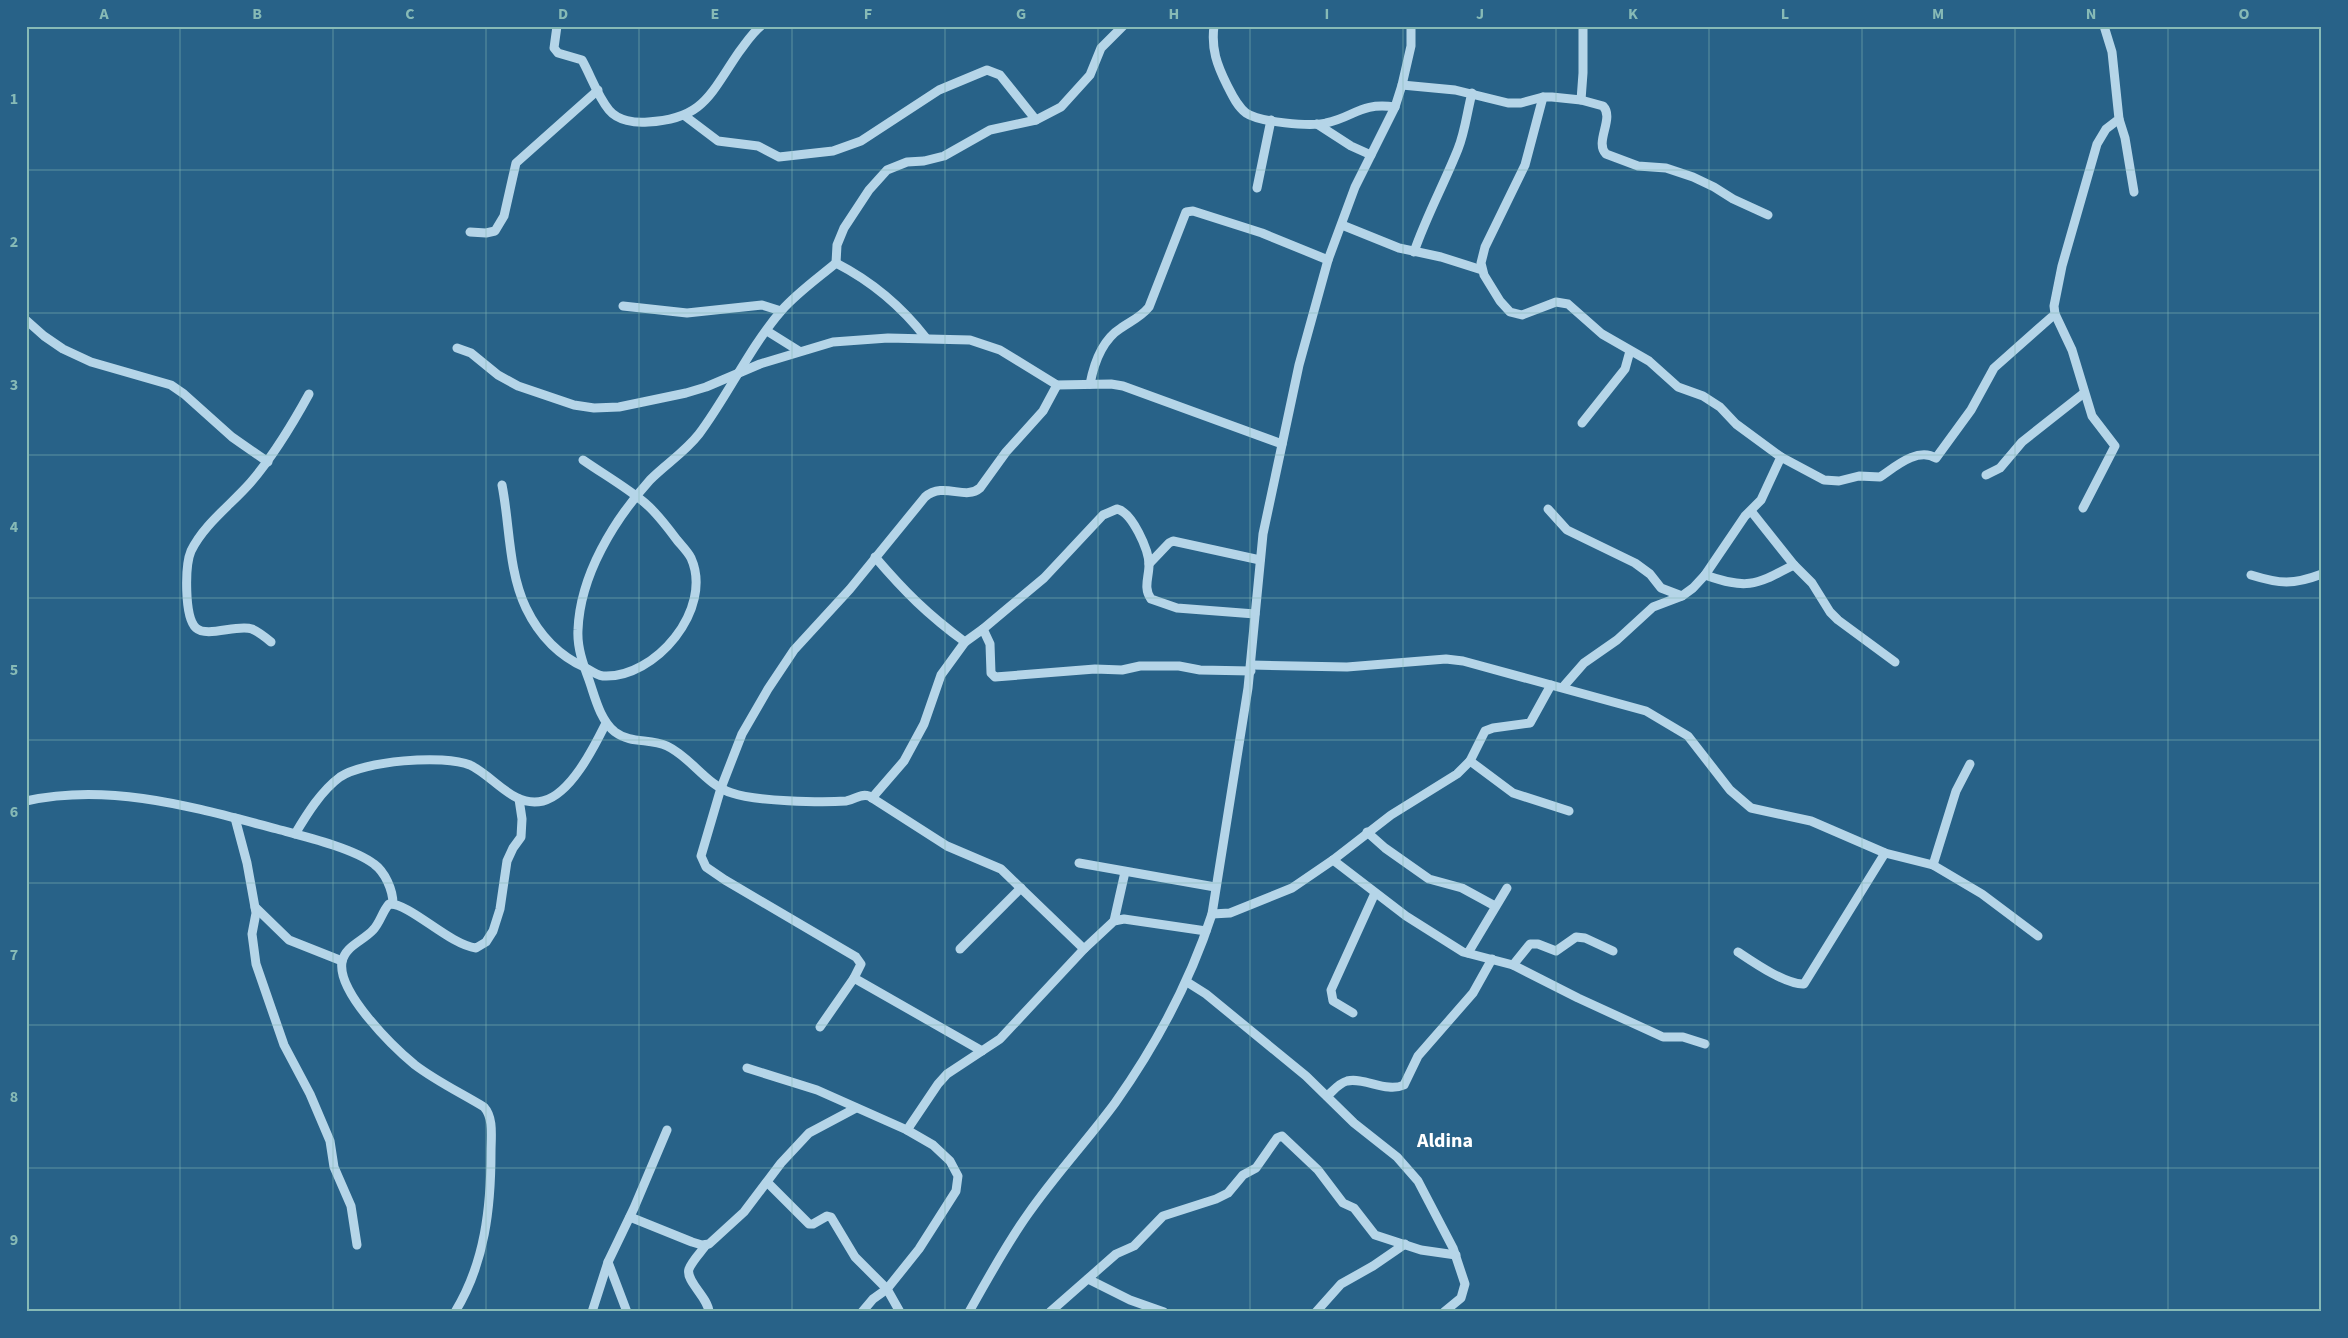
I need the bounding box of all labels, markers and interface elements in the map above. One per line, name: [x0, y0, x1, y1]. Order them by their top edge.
text: A: [98, 3, 109, 25]
text: B: [252, 3, 262, 25]
text: C: [405, 3, 415, 25]
text: D: [558, 3, 568, 25]
text: E: [711, 3, 719, 25]
text: F: [864, 3, 872, 25]
text: G: [1016, 3, 1026, 25]
text: H: [1169, 3, 1179, 25]
text: I: [1325, 3, 1329, 25]
text: J: [1476, 3, 1484, 25]
text: K: [1628, 3, 1638, 25]
text: L: [1781, 3, 1789, 25]
text: M: [1932, 3, 1944, 25]
text: N: [2086, 3, 2096, 25]
text: O: [2239, 3, 2250, 25]
text: 1: [10, 88, 18, 110]
text: 2: [10, 231, 18, 253]
text: 3: [10, 374, 18, 396]
text: 4: [10, 516, 19, 538]
text: 5: [10, 659, 18, 681]
text: 6: [10, 801, 18, 823]
text: 7: [10, 944, 18, 966]
text: 8: [10, 1086, 18, 1108]
district label: Aldina: [1416, 1127, 1473, 1155]
text: 9: [10, 1229, 18, 1251]

